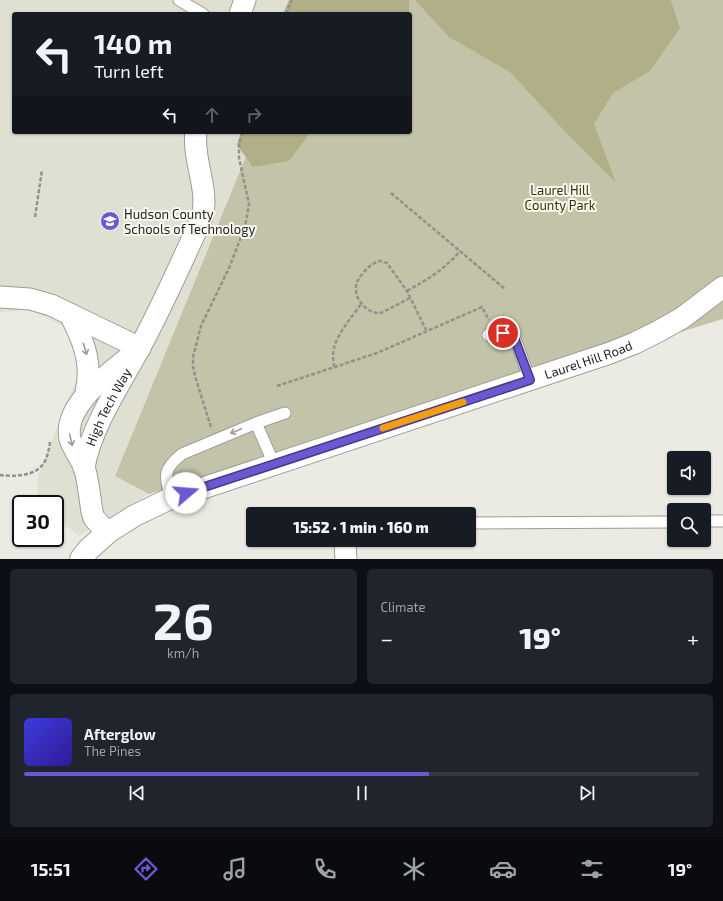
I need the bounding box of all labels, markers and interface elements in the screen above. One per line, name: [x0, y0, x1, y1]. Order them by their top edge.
text: 140 m: [94, 26, 172, 60]
icon: left: [28, 28, 80, 80]
text: Turn left: [94, 60, 164, 82]
icon: left: [159, 104, 181, 126]
icon: ahead: [201, 104, 223, 126]
icon: right: [243, 104, 265, 126]
park label: Laurel Hill County Park: [525, 182, 596, 213]
place label: Hudson County Schools of Technology: [124, 206, 255, 237]
school or university icon: Hudson County Schools of Technology: [99, 210, 121, 232]
pin: [486, 316, 520, 350]
icon: arrive: [492, 322, 514, 344]
street label: Laurel Hill Road: [542, 337, 635, 382]
one-way arrow: [82, 343, 89, 356]
street label: High Tech Way: [82, 365, 135, 448]
one-way arrow: [230, 428, 242, 436]
one-way arrow: [68, 433, 76, 446]
map controls: [667, 451, 711, 547]
button: sound: [667, 451, 711, 495]
position arrow: [165, 472, 207, 514]
speed limit sign: 30: [12, 495, 64, 547]
button: search: [667, 503, 711, 547]
text: 15:52 · 1 min · 160 m: [293, 518, 429, 536]
text: 26: [153, 588, 214, 650]
text: Climate: [381, 599, 425, 615]
text: 19°: [519, 619, 561, 655]
text: −: [381, 625, 393, 651]
text: +: [687, 625, 699, 651]
text: km/h: [167, 645, 199, 661]
text: Afterglow: [84, 725, 156, 743]
text: The Pines: [84, 743, 141, 759]
icon: previous: [126, 782, 148, 804]
icon: pause: [351, 782, 373, 804]
icon: next: [576, 782, 598, 804]
icon: directions: [132, 855, 160, 883]
icon: music: [221, 855, 249, 883]
icon: phone: [311, 855, 339, 883]
icon: climate: [400, 855, 428, 883]
icon: car: [489, 855, 517, 883]
icon: filters: [578, 855, 606, 883]
text: 15:51: [31, 858, 71, 880]
text: 19°: [668, 858, 692, 880]

